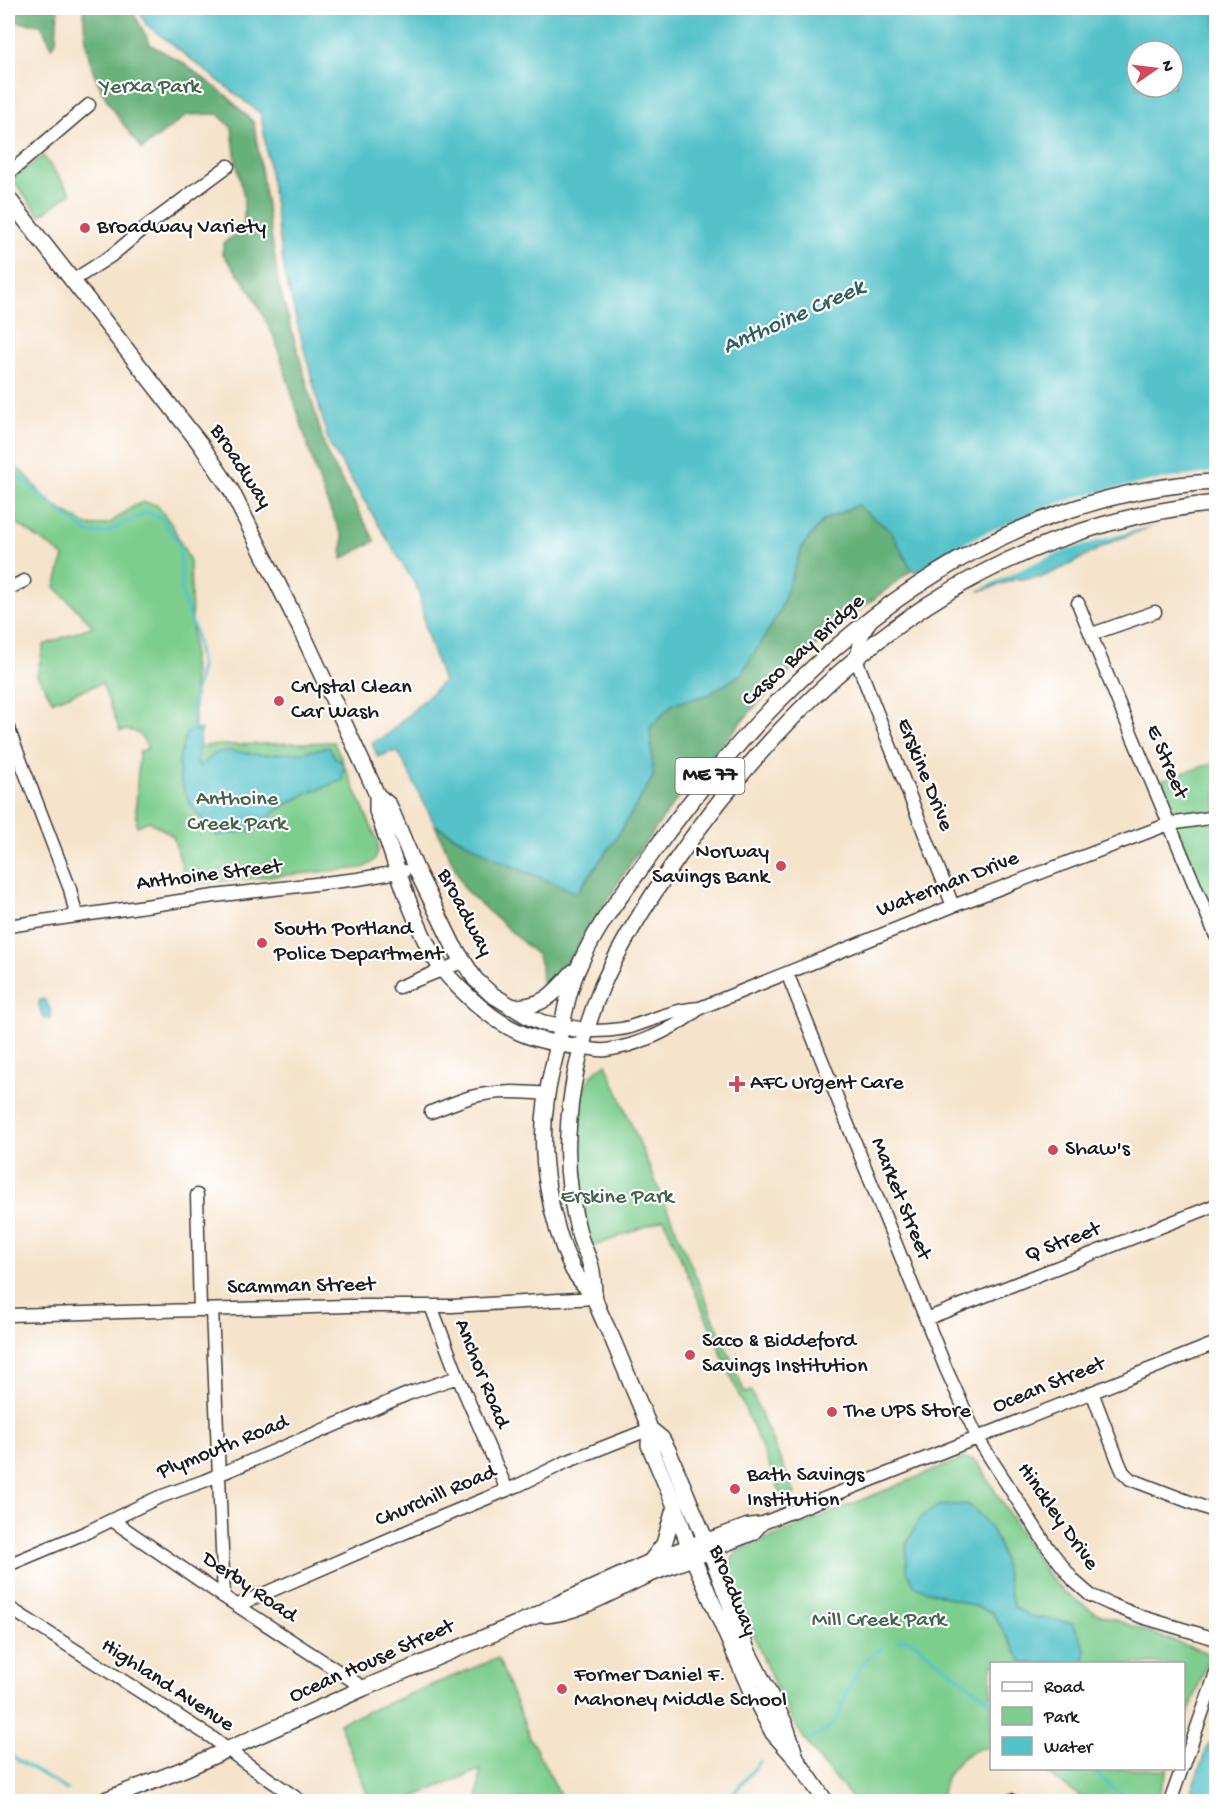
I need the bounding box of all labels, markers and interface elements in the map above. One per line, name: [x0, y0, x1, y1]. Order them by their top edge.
north arrow: [1125, 39, 1185, 99]
text: N: [1156, 59, 1177, 74]
park label: Yerxa Park: [98, 75, 202, 101]
place label: Broadway Variety: [96, 215, 266, 241]
marker: Broadway Variety: [78, 221, 92, 235]
water label: Anthoine Creek: [719, 273, 872, 362]
street label: Broadway: [203, 419, 277, 514]
street label: Casco Bay Bridge: [737, 589, 871, 713]
place label: Crystal Clean Car Wash: [291, 675, 412, 726]
marker: Crystal Clean Car Wash: [272, 694, 286, 708]
street label: Erskine Drive: [890, 715, 959, 836]
street label: E Street: [1139, 721, 1194, 805]
road number: ME 77: [676, 758, 744, 794]
park label: Anthoine Creek Park: [187, 787, 289, 838]
place label: Norway Savings Bank: [652, 840, 771, 891]
street label: Waterman Drive: [873, 846, 1024, 924]
street label: Anthoine Street: [135, 854, 285, 898]
marker: Norway Savings Bank: [774, 859, 788, 873]
street label: Broadway: [430, 864, 498, 961]
place label: South Portland Police Department: [273, 917, 445, 968]
marker: South Portland Police Department: [255, 936, 269, 950]
place label: AFC Urgent Care: [750, 1071, 904, 1097]
marker: AFC Urgent Care: [728, 1075, 746, 1093]
street label: Market Street: [864, 1134, 937, 1266]
place label: Shaw's: [1065, 1137, 1131, 1163]
marker: Shaw's: [1046, 1143, 1060, 1157]
park label: Erskine Park: [560, 1185, 676, 1211]
street label: Q Street: [1022, 1216, 1106, 1269]
street label: Scamman Street: [227, 1273, 377, 1301]
street label: Anchor Road: [447, 1316, 515, 1434]
place label: Saco & Biddeford Savings Institution: [702, 1329, 868, 1380]
marker: Saco & Biddeford Savings Institution: [683, 1348, 697, 1362]
street label: Ocean Street: [989, 1351, 1111, 1420]
place label: The UPS Store: [842, 1399, 971, 1425]
marker: The UPS Store: [825, 1405, 839, 1419]
street label: Plymouth Road: [153, 1409, 294, 1487]
street label: Hinckley Drive: [1010, 1458, 1104, 1576]
street label: Churchill Road: [372, 1459, 502, 1534]
place label: Bath Savings Institution: [746, 1463, 865, 1514]
marker: Bath Savings Institution: [728, 1482, 742, 1496]
street label: Broadway: [702, 1541, 762, 1640]
street label: Derby Road: [195, 1546, 303, 1630]
park label: Mill Creek Park: [812, 1608, 948, 1634]
street label: Ocean House Street: [286, 1613, 460, 1710]
street label: Highland Avenue: [96, 1633, 239, 1739]
legend: [990, 1662, 1185, 1770]
place label: Former Daniel F. Mahoney Middle School: [573, 1663, 787, 1714]
text: Road: [1044, 1678, 1085, 1699]
marker: Former Daniel F. Mahoney Middle School: [555, 1682, 569, 1696]
text: Park: [1043, 1708, 1080, 1729]
text: Water: [1044, 1738, 1094, 1759]

